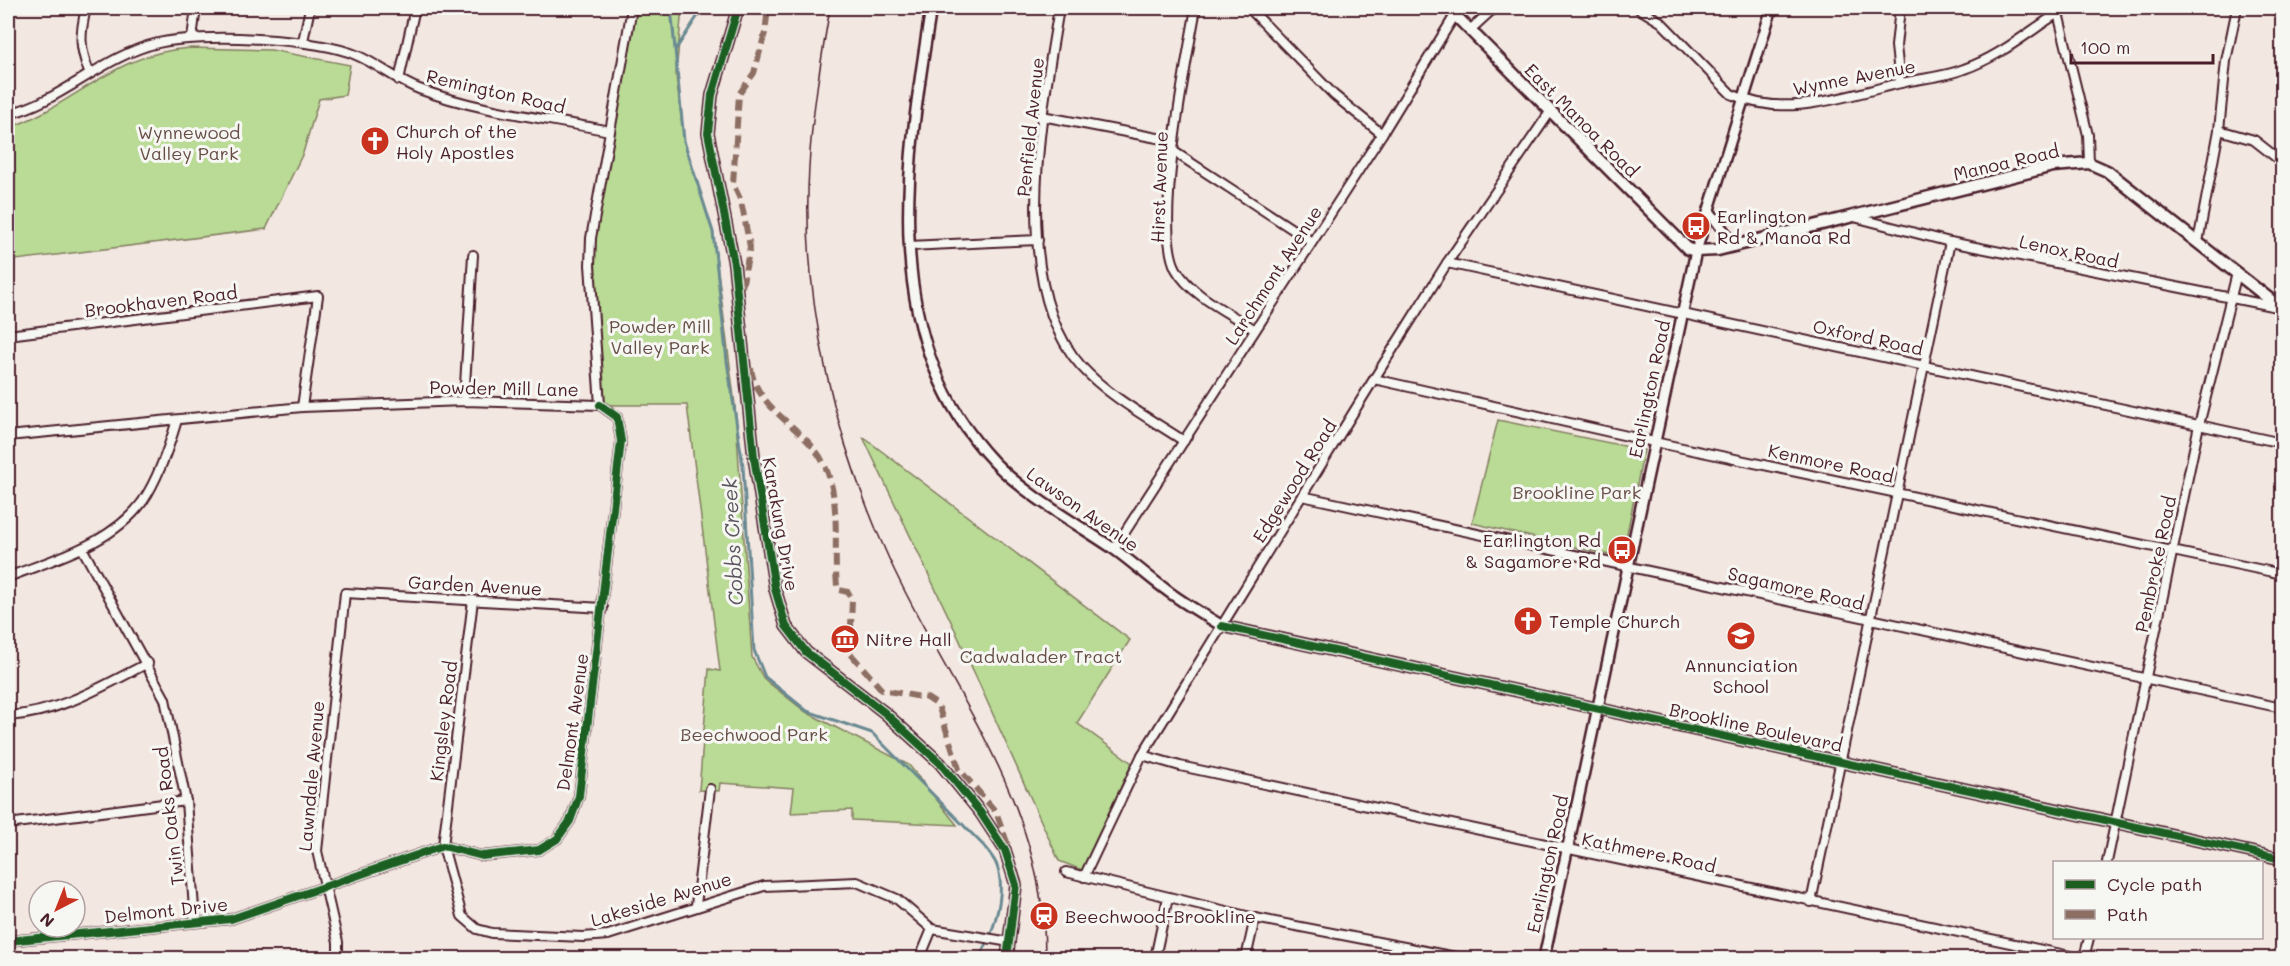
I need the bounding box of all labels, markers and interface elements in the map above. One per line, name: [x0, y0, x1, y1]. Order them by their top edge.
scale bar: [2071, 27, 2214, 65]
text: 100 m: [2080, 35, 2130, 59]
street label: Wynne Avenue: [1791, 53, 1917, 101]
street label: Penfield Avenue: [1011, 56, 1049, 198]
street label: East Manoa Road: [1520, 58, 1644, 182]
street label: Remington Road: [424, 63, 568, 119]
place label: Church of the Holy Apostles: [396, 119, 517, 164]
park label: Wynnewood Valley Park: [137, 120, 241, 165]
church icon: Church of the Holy Apostles: [359, 125, 391, 157]
street label: Hirst Avenue: [1145, 131, 1173, 243]
street label: Manoa Road: [1951, 138, 2061, 186]
street label: Larchmont Avenue: [1219, 201, 1327, 349]
place label: Earlington Rd & Manoa Rd: [1717, 204, 1851, 249]
bus stop icon: Earlington Rd & Manoa Rd: [1680, 210, 1712, 242]
street label: Lenox Road: [2017, 229, 2121, 273]
street label: Brookhaven Road: [83, 280, 239, 322]
park label: Powder Mill Valley Park: [609, 314, 711, 359]
street label: Oxford Road: [1811, 314, 1925, 360]
street label: Earlington Road: [1623, 318, 1675, 460]
street label: Powder Mill Lane: [429, 375, 579, 401]
street label: Edgewood Road: [1247, 415, 1341, 547]
street label: Kenmore Road: [1766, 438, 1896, 488]
street label: Karakung Drive: [757, 455, 805, 593]
street label: Lawson Avenue: [1022, 461, 1144, 557]
water label: Cobbs Creek: [716, 477, 748, 606]
park label: Brookline Park: [1513, 480, 1641, 504]
street label: Pembroke Road: [2129, 494, 2181, 634]
place label: Earlington Rd & Sagamore Rd: [1465, 528, 1601, 573]
bus stop icon: Earlington Rd & Sagamore Rd: [1606, 534, 1638, 566]
street label: Sagamore Road: [1726, 561, 1866, 615]
street label: Garden Avenue: [407, 570, 543, 600]
church icon: Temple Church: [1512, 605, 1544, 637]
place label: Temple Church: [1549, 609, 1680, 633]
school or university icon: Annunciation School: [1725, 620, 1757, 652]
museum icon: Nitre Hall: [829, 623, 861, 655]
place label: Nitre Hall: [866, 627, 952, 651]
park label: Cadwalader Tract: [960, 644, 1122, 668]
street label: Delmont Avenue: [550, 652, 594, 792]
place label: Annunciation School: [1684, 653, 1798, 698]
street label: Kingsley Road: [424, 659, 462, 783]
street label: Brookline Boulevard: [1667, 697, 1845, 757]
street label: Lawndale Avenue: [292, 700, 330, 852]
park label: Beechwood Park: [680, 722, 828, 746]
street label: Twin Oaks Road: [149, 745, 189, 887]
street label: Earlington Road: [1521, 793, 1573, 935]
street label: Kathmere Road: [1580, 826, 1718, 878]
legend: [2053, 861, 2263, 939]
street label: Lakeside Avenue: [588, 866, 734, 932]
text: Cycle path: [2107, 872, 2202, 896]
north arrow: [27, 879, 87, 939]
street label: Delmont Drive: [103, 892, 229, 928]
station icon: Beechwood-Brookline: [1028, 900, 1060, 932]
text: Path: [2107, 902, 2147, 926]
place label: Beechwood-Brookline: [1065, 904, 1256, 928]
text: N: [35, 909, 58, 932]

